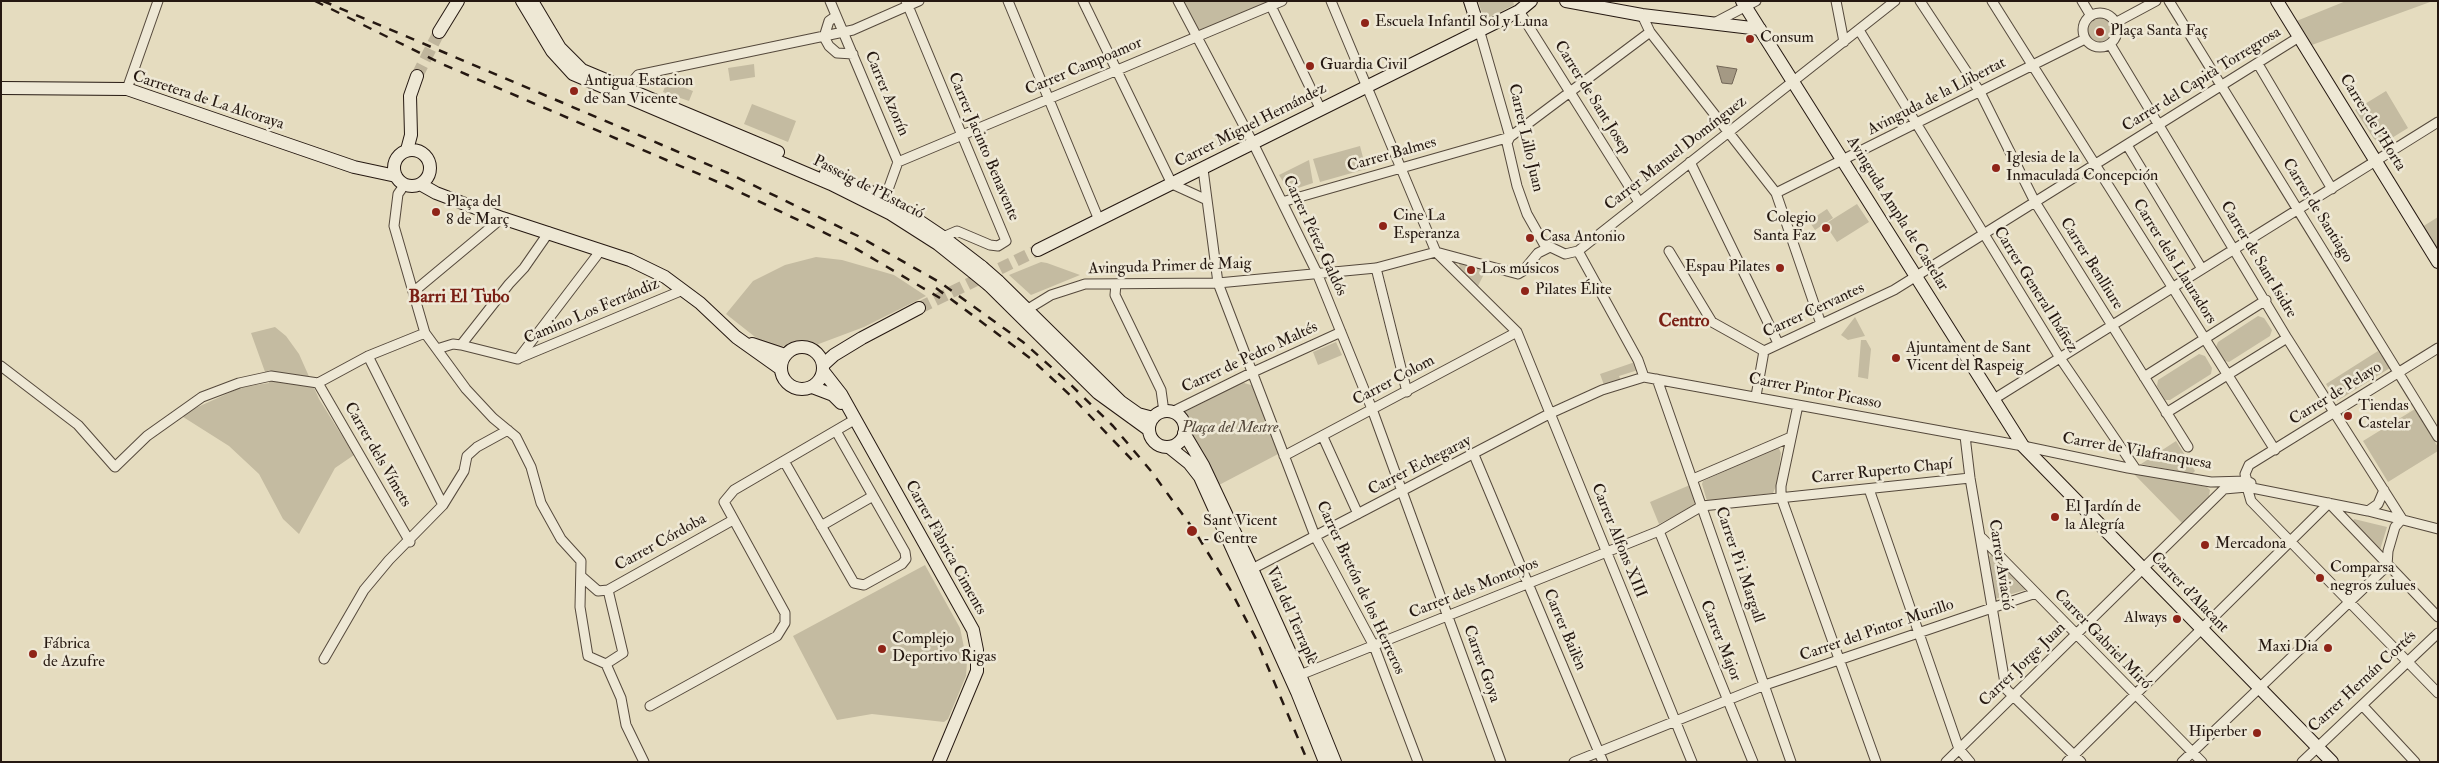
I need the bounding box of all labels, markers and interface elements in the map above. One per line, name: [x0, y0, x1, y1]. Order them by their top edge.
place label: Escuela Infantil Sol y Luna: [1375, 13, 1548, 33]
marker: Escuela Infantil Sol y Luna: [1359, 17, 1371, 29]
place label: Plaça Santa Faç: [2110, 22, 2208, 42]
street label: Carrer del Capità Torregrosa: [2119, 23, 2285, 137]
marker: Plaça Santa Faç: [2094, 26, 2106, 38]
place label: Consum: [1760, 29, 1814, 49]
marker: Consum: [1744, 33, 1756, 45]
street label: Carrer Campoamor: [1023, 34, 1145, 100]
street label: Carrer de Sant Josep: [1549, 38, 1635, 158]
street label: Carrer Azorín: [860, 49, 912, 139]
street label: Avinguda de la Llibertat: [1865, 54, 2009, 140]
place label: Guardia Civil: [1320, 56, 1407, 76]
marker: Guardia Civil: [1304, 60, 1316, 72]
street label: Carretera de La Alcoraya: [130, 67, 286, 135]
street label: Carrer Jacinto Benavente: [943, 70, 1023, 224]
street label: Carrer de l'Horta: [2335, 71, 2409, 175]
place label: Antigua Estacion de San Vicente: [584, 72, 693, 110]
street label: Carrer Miguel Hernández: [1172, 79, 1330, 173]
street label: Carrer Lillo Juan: [1503, 82, 1547, 194]
marker: Antigua Estacion de San Vicente: [568, 85, 580, 97]
street label: Carrer Manuel Domínguez: [1601, 93, 1751, 215]
street label: Carrer Balmes: [1345, 133, 1439, 177]
street label: Avinguda Ampla de Castelar: [1842, 133, 1952, 295]
place label: Iglesia de la Inmaculada Concepción: [2006, 149, 2158, 187]
street label: Passeig de l'Estació: [809, 152, 927, 224]
street label: Carrer de Santiago: [2277, 155, 2357, 267]
marker: Iglesia de la Inmaculada Concepción: [1990, 162, 2002, 174]
street label: Carrer Pérez Galdós: [1278, 173, 1350, 299]
place label: Plaça del 8 de Març: [446, 193, 509, 231]
street label: Carrer dels Llauradors: [2128, 196, 2220, 328]
street label: Carrer de Sant Isidre: [2216, 198, 2300, 322]
marker: Plaça del 8 de Març: [430, 206, 442, 218]
place label: Cine La Esperanza: [1393, 207, 1460, 245]
place label: Colegio Santa Faz: [1753, 209, 1816, 247]
street label: Carrer Benlliure: [2055, 214, 2127, 314]
marker: Cine La Esperanza: [1377, 220, 1389, 232]
marker: Colegio Santa Faz: [1820, 222, 1832, 234]
street label: Carrer General Ibáñez: [1989, 224, 2081, 356]
place label: Casa Antonio: [1540, 228, 1625, 248]
marker: Casa Antonio: [1524, 232, 1536, 244]
street label: Avinguda Primer de Maig: [1088, 255, 1252, 279]
place label: Espau Pilates: [1685, 258, 1770, 278]
place label: Los músicos: [1481, 260, 1559, 280]
marker: Espau Pilates: [1774, 262, 1786, 274]
marker: Los músicos: [1465, 264, 1477, 276]
street label: Camino Los Ferrándiz: [521, 275, 663, 349]
street label: Carrer Cervantes: [1760, 279, 1868, 343]
place label: Pilates Élite: [1535, 281, 1612, 301]
marker: Pilates Élite: [1519, 285, 1531, 297]
district label: Barri El Tubo: [409, 287, 509, 309]
district label: Centro: [1658, 311, 1710, 333]
street label: Carrer de Pedro Maltés: [1179, 318, 1321, 398]
place label: Ajuntament de Sant Vicent del Raspeig: [1906, 339, 2031, 377]
street label: Carrer Colom: [1350, 351, 1438, 411]
marker: Ajuntament de Sant Vicent del Raspeig: [1890, 352, 1902, 364]
street label: Carrer de Pelayo: [2286, 358, 2386, 430]
street label: Carrer Pintor Picasso: [1747, 370, 1883, 414]
place label: Tiendas Castelar: [2358, 397, 2410, 435]
street label: Carrer dels Vímets: [339, 399, 415, 511]
marker: Tiendas Castelar: [2342, 410, 2354, 422]
park label: Plaça del Mestre: [1182, 419, 1278, 439]
street label: Carrer de Vilafranquesa: [2061, 429, 2213, 475]
street label: Carrer Echegaray: [1365, 432, 1475, 500]
street label: Carrer Ruperto Chapí: [1811, 455, 1953, 489]
street label: Carrer Fàbrica Ciments: [900, 477, 990, 619]
street label: Carrer Alfons XIII: [1586, 481, 1650, 601]
street label: Carrer Bretón de los Herreros: [1311, 498, 1409, 678]
place label: El Jardín de la Alegría: [2065, 498, 2141, 536]
street label: Carrer Pi i Margall: [1710, 505, 1768, 625]
street label: Carrer Córdoba: [612, 510, 710, 576]
marker: El Jardín de la Alegría: [2049, 511, 2061, 523]
place label: Sant Vicent - Centre: [1203, 512, 1277, 550]
street label: Carrer Aviació: [1983, 518, 2017, 612]
marker: Sant Vicent - Centre: [1185, 524, 1199, 538]
place label: Mercadona: [2215, 535, 2286, 555]
marker: Mercadona: [2199, 539, 2211, 551]
street label: Carrer d'Alacant: [2146, 549, 2232, 637]
street label: Carrer dels Montoyos: [1407, 554, 1541, 624]
place label: Comparsa negros zulues: [2330, 559, 2416, 597]
street label: Vial del Terraplè: [1261, 564, 1321, 668]
marker: Comparsa negros zulues: [2314, 572, 2326, 584]
street label: Carrer Bailèn: [1538, 586, 1590, 674]
street label: Carrer Gabriel Miró: [2049, 586, 2155, 694]
street label: Carrer del Pintor Murillo: [1797, 596, 1957, 666]
street label: Carrer Major: [1695, 598, 1745, 684]
place label: Always: [2124, 609, 2167, 629]
marker: Always: [2171, 613, 2183, 625]
street label: Carrer Jorge Juan: [1976, 619, 2070, 711]
street label: Carrer Goya: [1458, 623, 1504, 705]
street label: Carrer Hernán Cortés: [2305, 627, 2421, 737]
place label: Complejo Deportivo Rigas: [892, 630, 996, 668]
place label: Fábrica de Azufre: [43, 635, 105, 673]
place label: Maxi Dia: [2257, 638, 2318, 658]
marker: Maxi Dia: [2322, 642, 2334, 654]
marker: Complejo Deportivo Rigas: [876, 643, 888, 655]
marker: Fábrica de Azufre: [27, 648, 39, 660]
place label: Hiperber: [2188, 723, 2247, 743]
marker: Hiperber: [2251, 727, 2263, 739]

